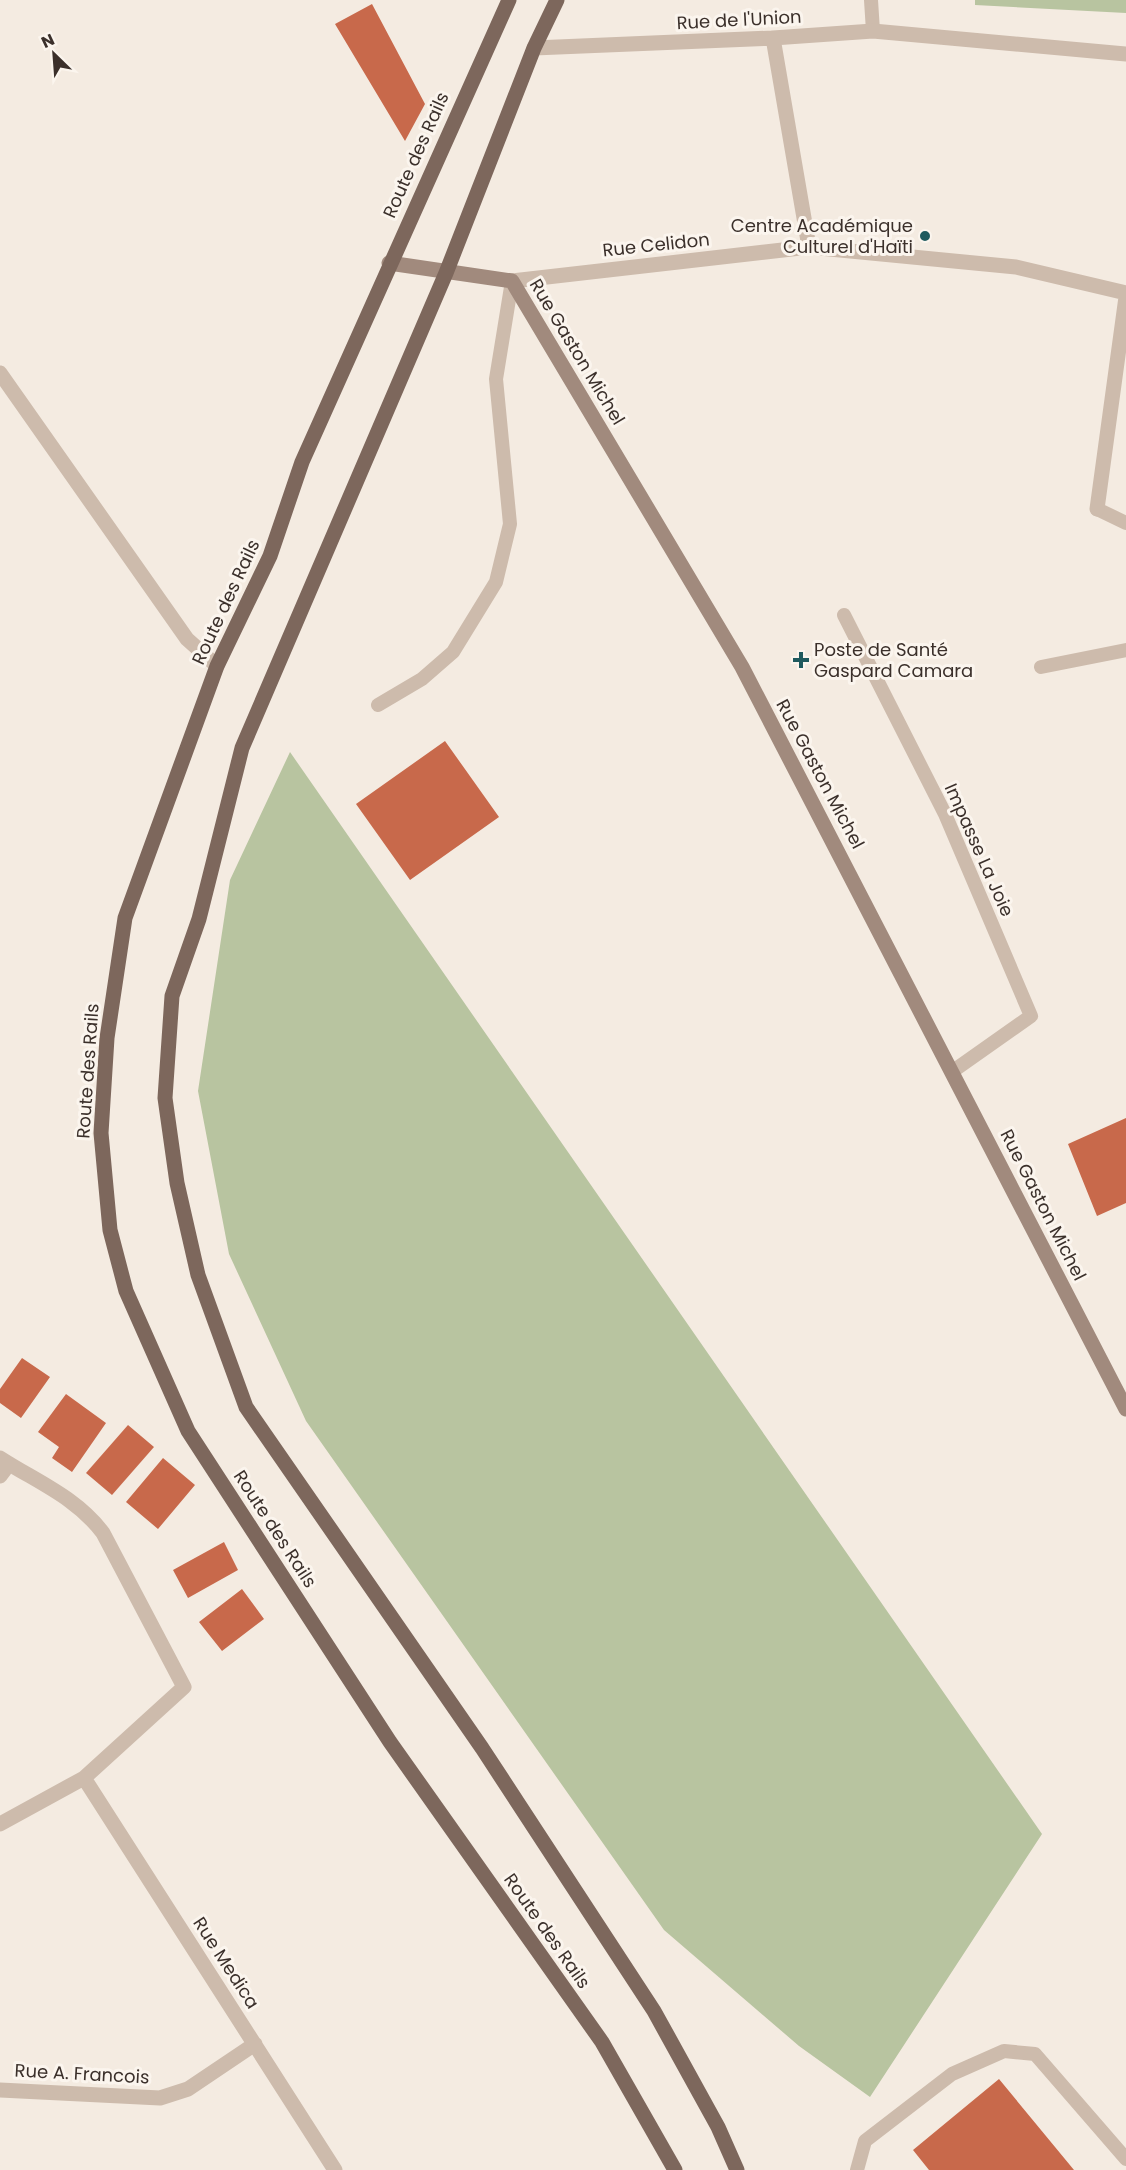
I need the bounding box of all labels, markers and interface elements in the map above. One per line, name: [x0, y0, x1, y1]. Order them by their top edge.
street label: Rue de l'Union: [676, 4, 802, 35]
north arrow: [24, 24, 84, 84]
text: N: [38, 28, 58, 54]
street label: Route des Rails: [377, 88, 454, 222]
place label: Centre Académique Culturel d'Haïti: [731, 213, 913, 259]
street label: Rue Celidon: [601, 226, 711, 263]
marker: Centre Académique Culturel d'Haïti: [918, 229, 932, 243]
street label: Rue Gaston Michel: [524, 274, 631, 429]
street label: Route des Rails: [186, 535, 265, 668]
place label: Poste de Santé Gaspard Camara: [814, 637, 973, 683]
marker: Poste de Santé Gaspard Camara: [792, 651, 810, 669]
street label: Rue Gaston Michel: [770, 694, 871, 853]
street label: Impasse La Joie: [939, 779, 1020, 920]
street label: Route des Rails: [70, 1003, 105, 1139]
street label: Rue Gaston Michel: [995, 1125, 1092, 1285]
street label: Route des Rails: [228, 1465, 323, 1592]
street label: Route des Rails: [498, 1868, 596, 1993]
street label: Rue Medica: [187, 1912, 265, 2013]
street label: Rue A. Francois: [14, 2057, 150, 2090]

